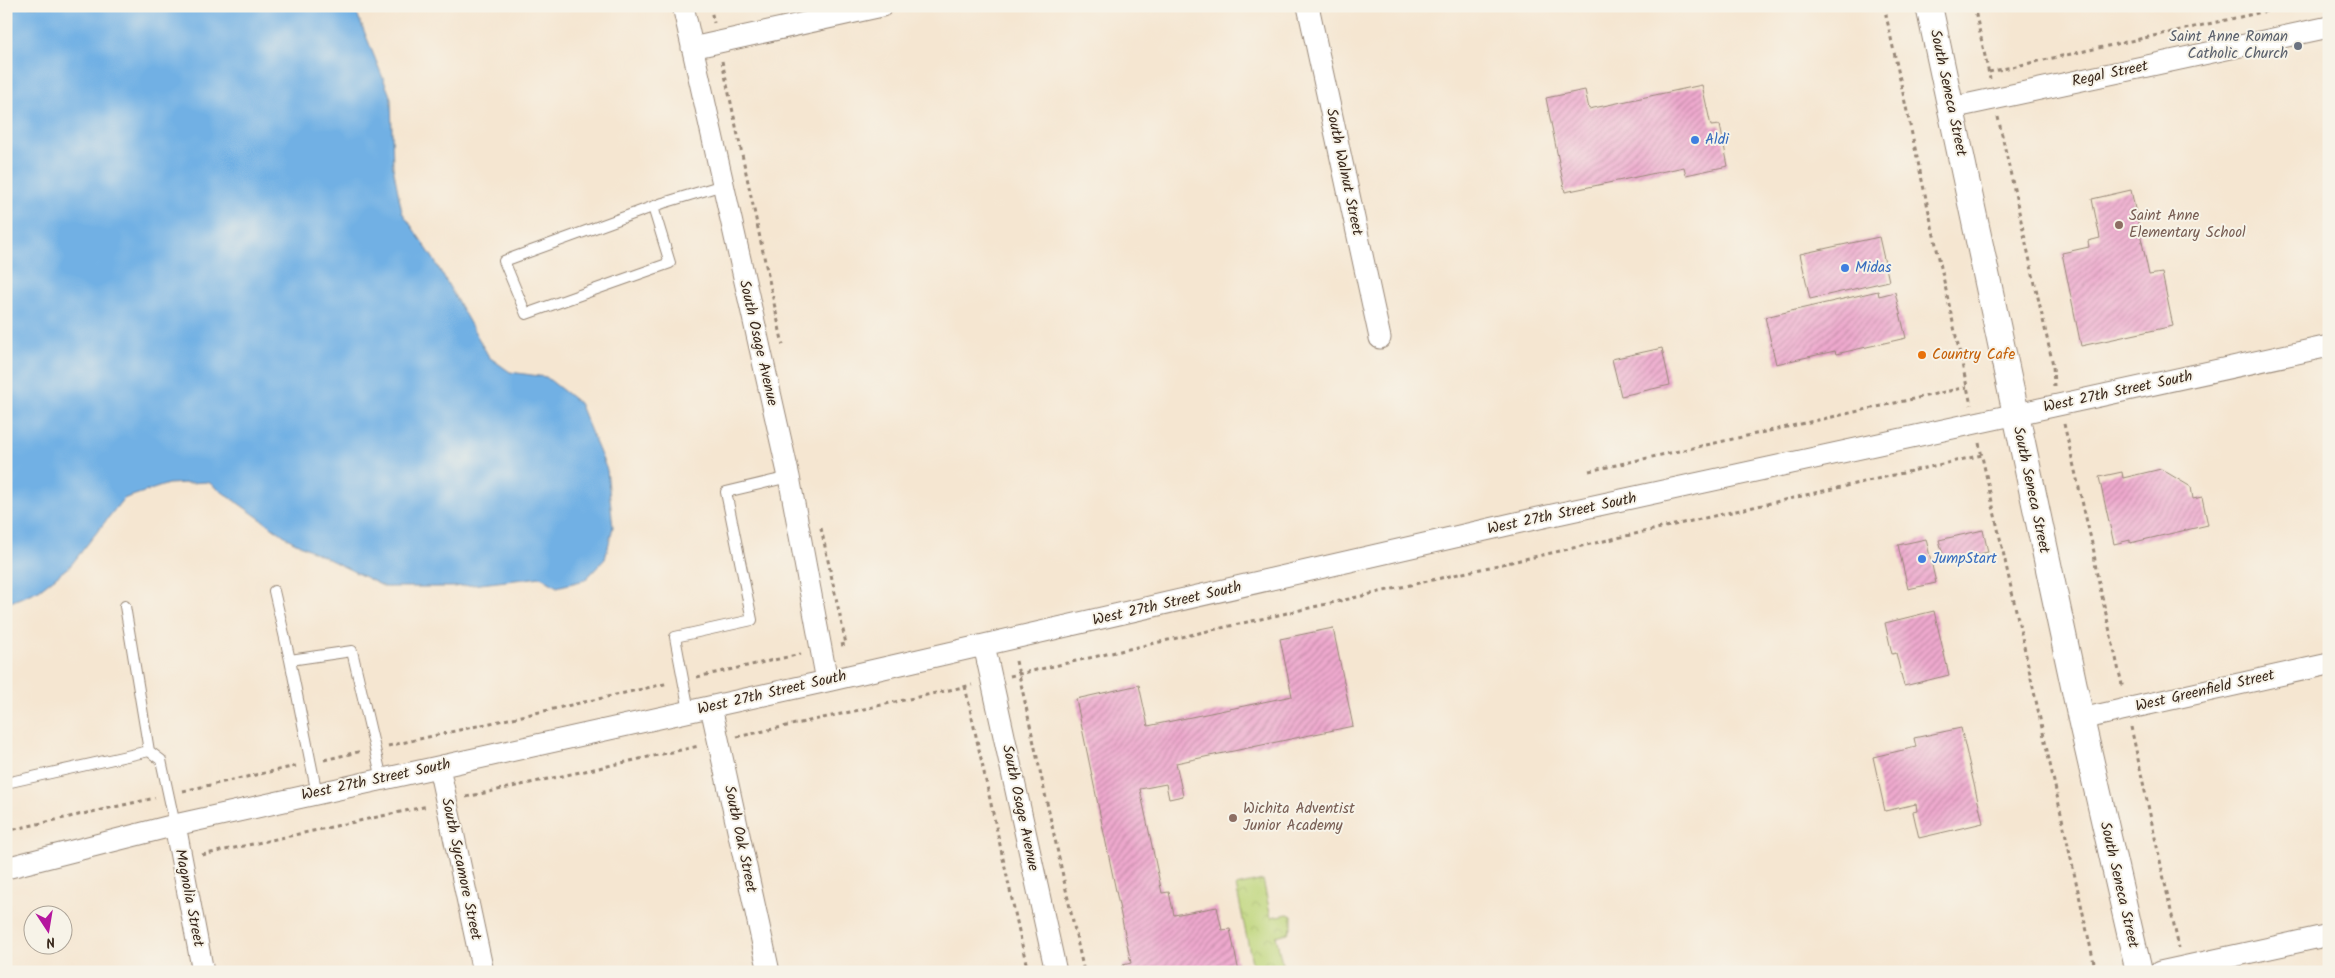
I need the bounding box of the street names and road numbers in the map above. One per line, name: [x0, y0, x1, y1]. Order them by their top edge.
street label: South Seneca Street: [1923, 27, 1973, 159]
street label: Regal Street: [2070, 54, 2151, 94]
street label: South Walnut Street: [1319, 106, 1369, 238]
street label: South Osage Avenue: [732, 278, 784, 409]
street label: West 27th Street South: [2041, 364, 2195, 420]
street label: South Seneca Street: [2006, 424, 2056, 556]
street label: West 27th Street South: [1485, 486, 1639, 542]
street label: West 27th Street South: [1090, 575, 1244, 633]
street label: West Greenfield Street: [2133, 663, 2277, 719]
street label: West 27th Street South: [695, 664, 849, 722]
street label: South Osage Avenue: [995, 743, 1045, 874]
street label: West 27th Street South: [299, 752, 453, 808]
street label: South Oak Street: [717, 783, 763, 895]
street label: South Sycamore Street: [434, 796, 488, 943]
street label: South Seneca Street: [2093, 819, 2145, 951]
street label: Magnolia Street: [168, 847, 210, 949]

